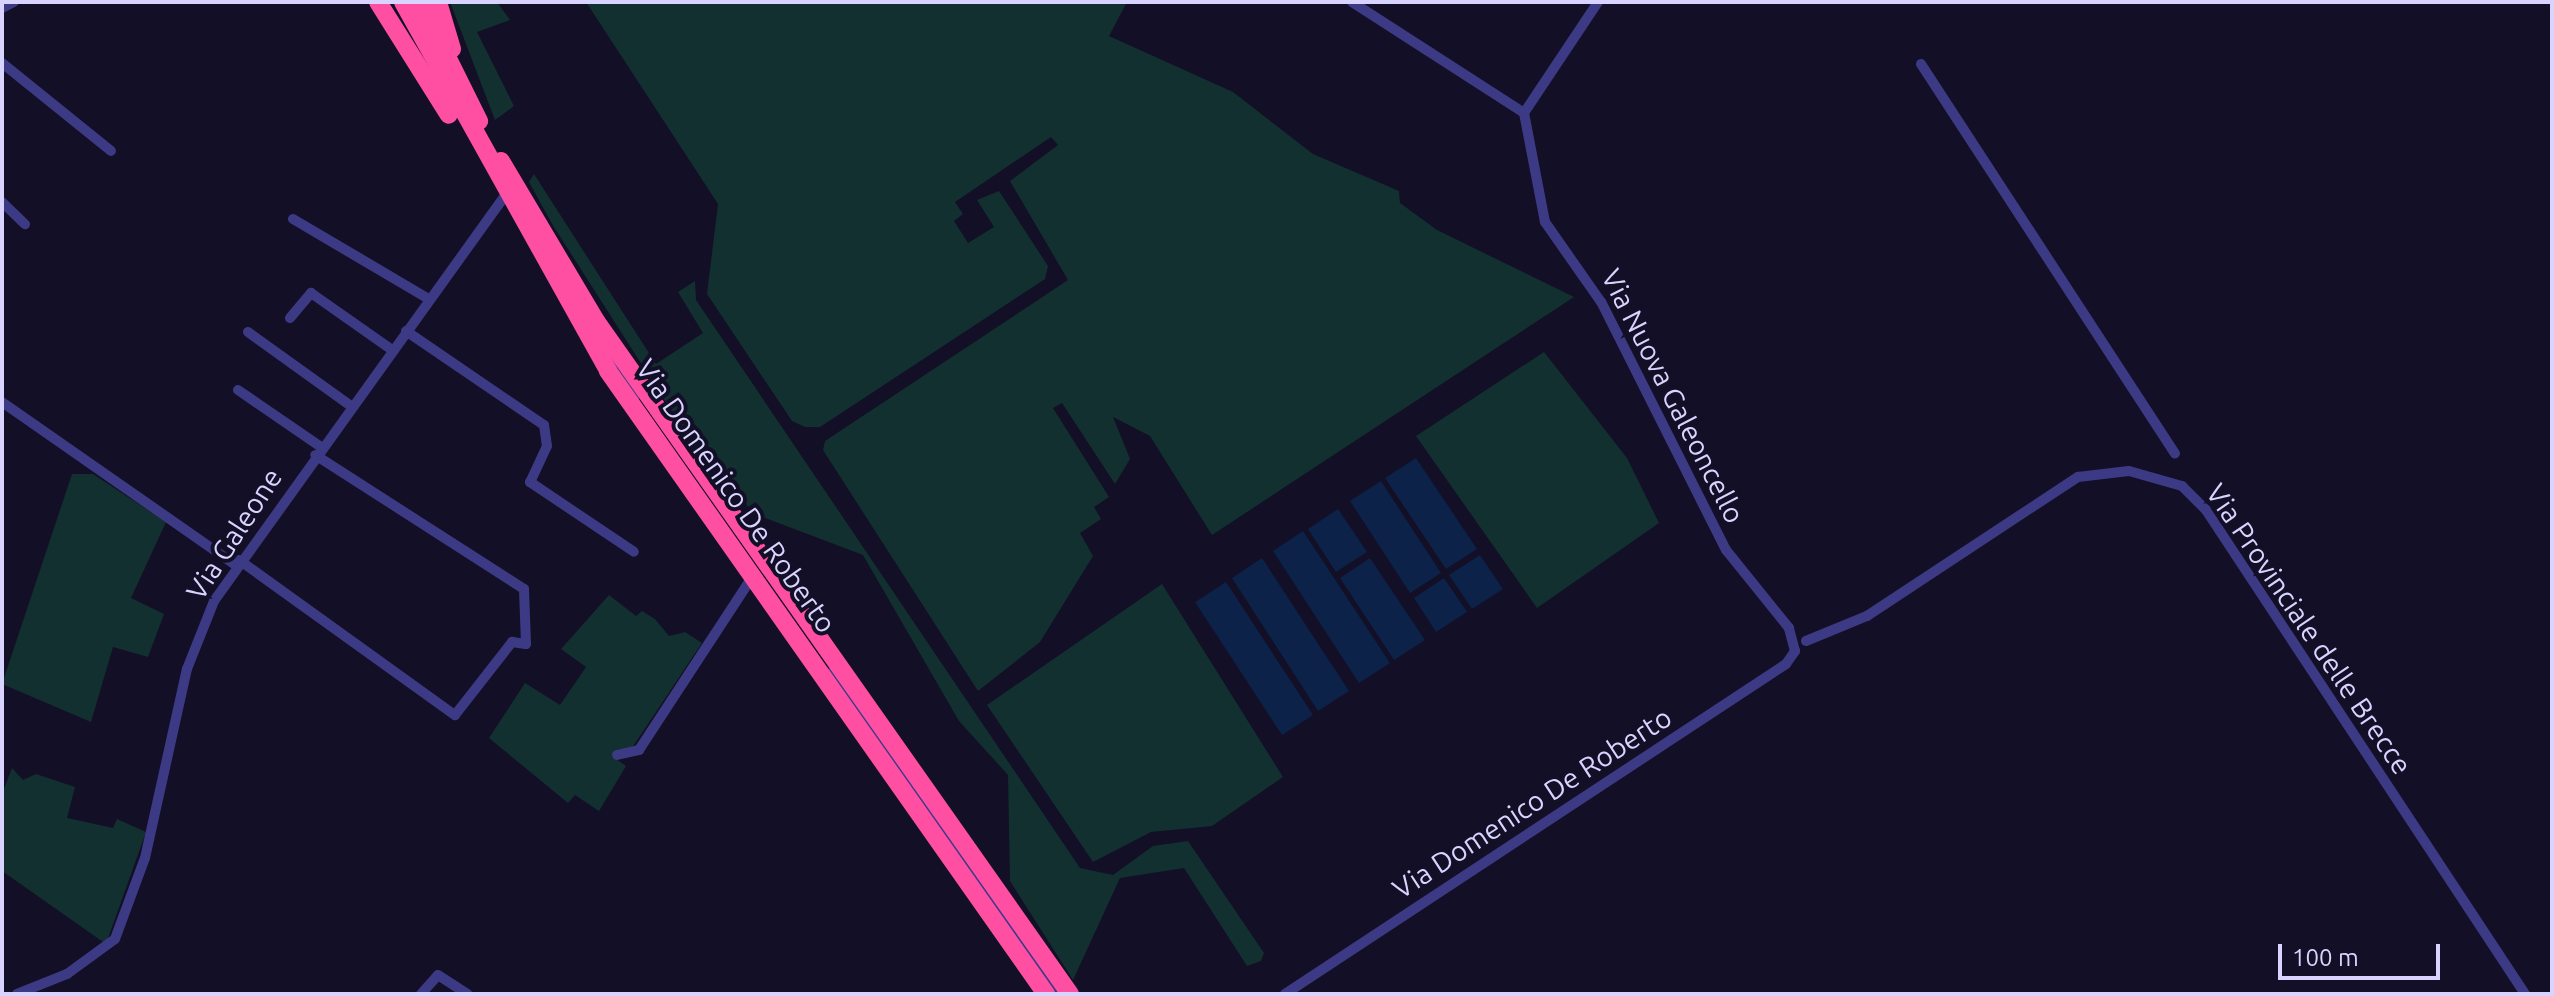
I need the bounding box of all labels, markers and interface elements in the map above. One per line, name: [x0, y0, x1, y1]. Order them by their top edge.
street label: Via Nuova Galeoncello: [1594, 263, 1752, 529]
street label: Via Domenico De Roberto: [629, 353, 843, 639]
street label: Via Galeone: [179, 462, 289, 606]
street label: Via Provinciale delle Brecce: [2199, 477, 2419, 781]
street label: Via Domenico De Roberto: [1386, 700, 1678, 906]
scale bar: [2282, 928, 2444, 978]
text: 100 m: [2292, 944, 2359, 971]

